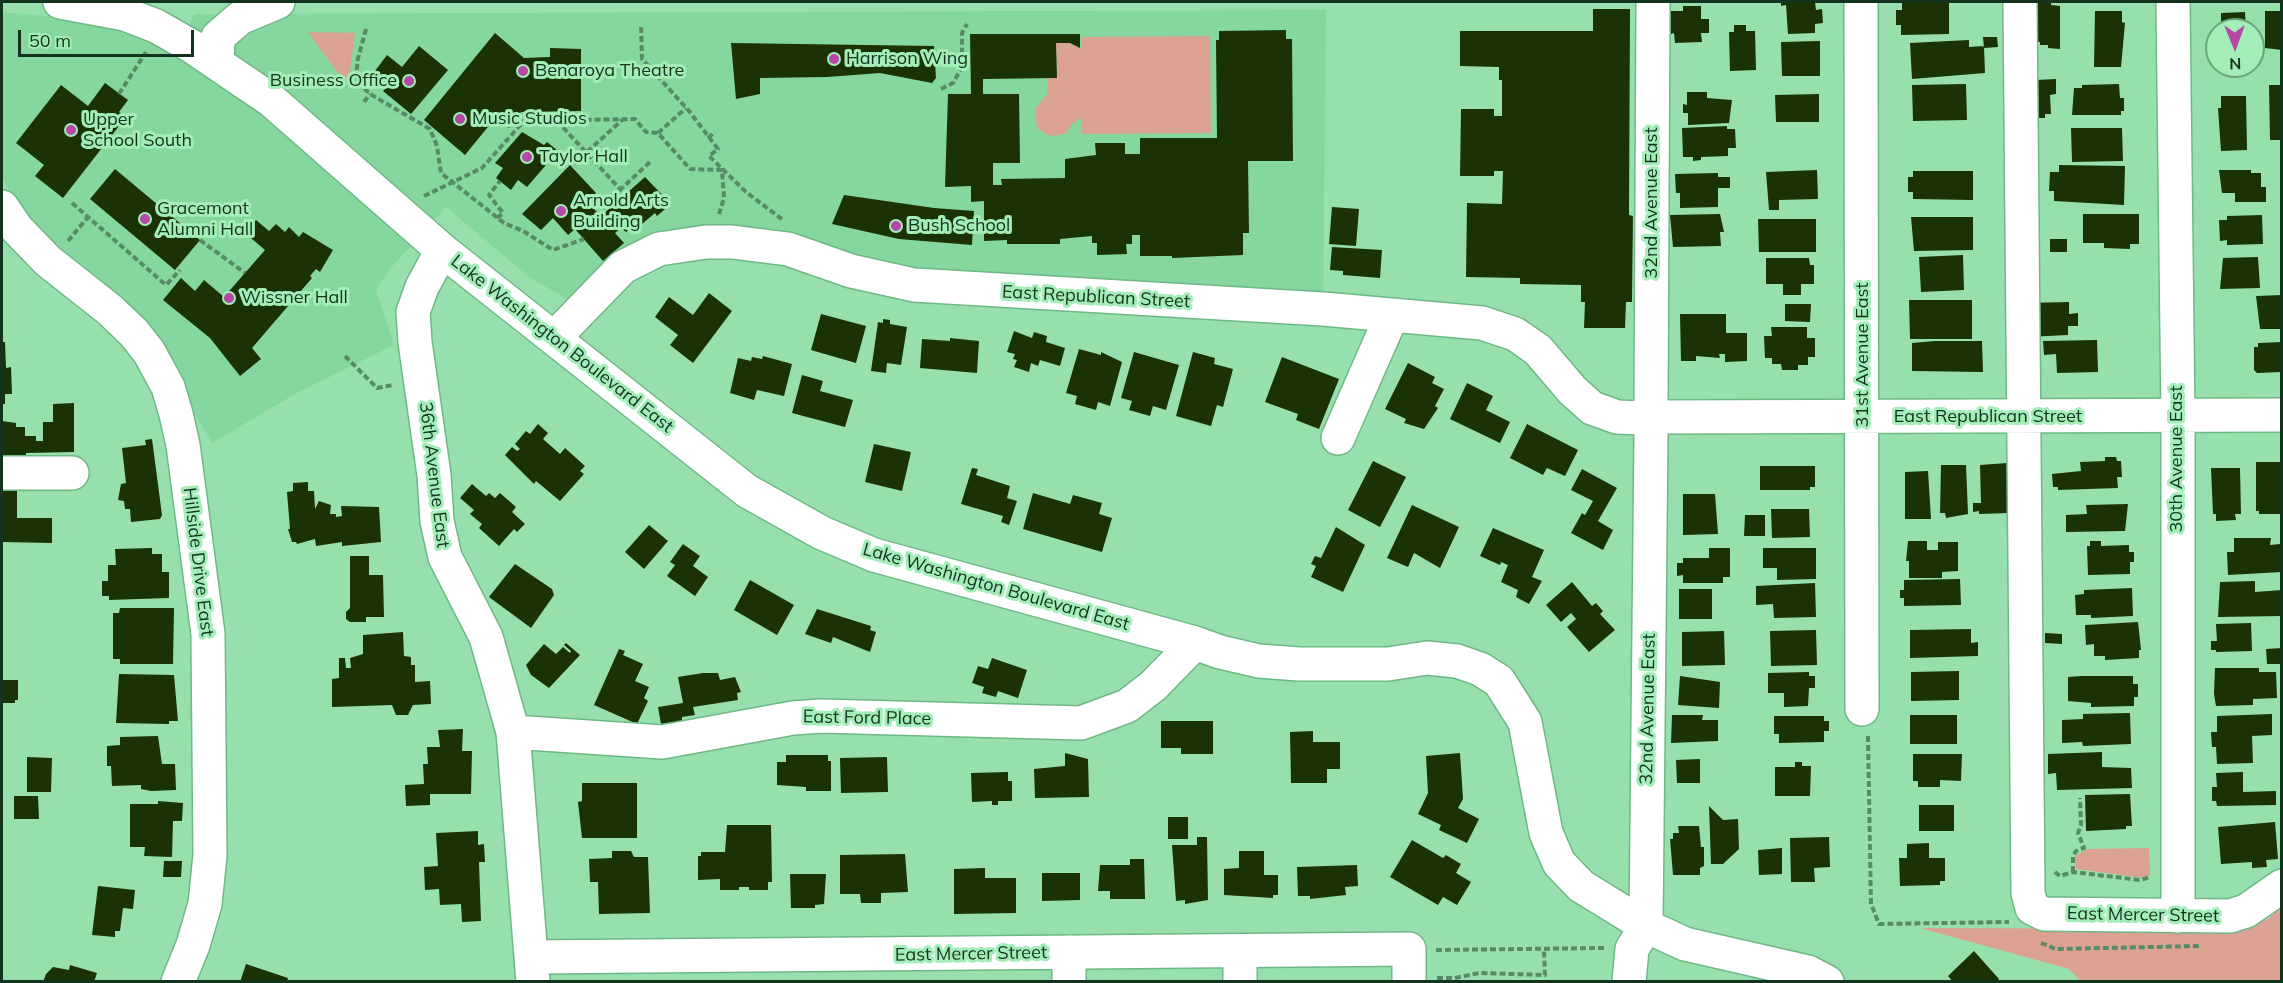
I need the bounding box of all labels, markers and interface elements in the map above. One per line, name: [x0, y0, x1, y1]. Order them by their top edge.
scale bar: [21, 18, 196, 56]
north arrow: [2205, 18, 2265, 78]
text: 50 m: [29, 29, 71, 52]
place label: Harrison Wing: [846, 48, 968, 70]
marker: Harrison Wing: [827, 52, 841, 66]
text: N: [2229, 54, 2241, 74]
place label: Benaroya Theatre: [535, 60, 684, 82]
marker: Benaroya Theatre: [516, 64, 530, 78]
place label: Business Office: [270, 70, 397, 92]
marker: Business Office: [402, 74, 416, 88]
place label: Music Studios: [472, 108, 587, 130]
place label: Upper School South: [83, 109, 192, 152]
marker: Music Studios: [453, 112, 467, 126]
marker: Upper School South: [64, 123, 78, 137]
street label: 32nd Avenue East: [1641, 127, 1663, 279]
place label: Taylor Hall: [539, 146, 628, 168]
marker: Taylor Hall: [520, 150, 534, 164]
place label: Arnold Arts Building: [573, 190, 669, 232]
place label: Gracemont Alumni Hall: [157, 198, 253, 240]
marker: Arnold Arts Building: [554, 204, 568, 218]
marker: Gracemont Alumni Hall: [138, 212, 152, 226]
place label: Bush School: [908, 215, 1010, 237]
marker: Bush School: [889, 219, 903, 233]
street label: Lake Washington Boulevard East: [447, 250, 677, 438]
street label: East Republican Street: [1001, 281, 1191, 313]
street label: 31st Avenue East: [1852, 282, 1874, 428]
place label: Wissner Hall: [241, 287, 348, 309]
marker: Wissner Hall: [222, 291, 236, 305]
street label: 30th Avenue East: [2166, 386, 2188, 532]
street label: 36th Avenue East: [414, 401, 454, 549]
street label: East Republican Street: [1894, 406, 2082, 428]
street label: Hillside Drive East: [178, 486, 218, 638]
street label: Lake Washington Boulevard East: [860, 539, 1132, 635]
street label: 32nd Avenue East: [1636, 633, 1660, 785]
street label: East Ford Place: [803, 706, 931, 730]
street label: East Mercer Street: [2067, 903, 2219, 927]
street label: East Mercer Street: [895, 942, 1047, 966]

